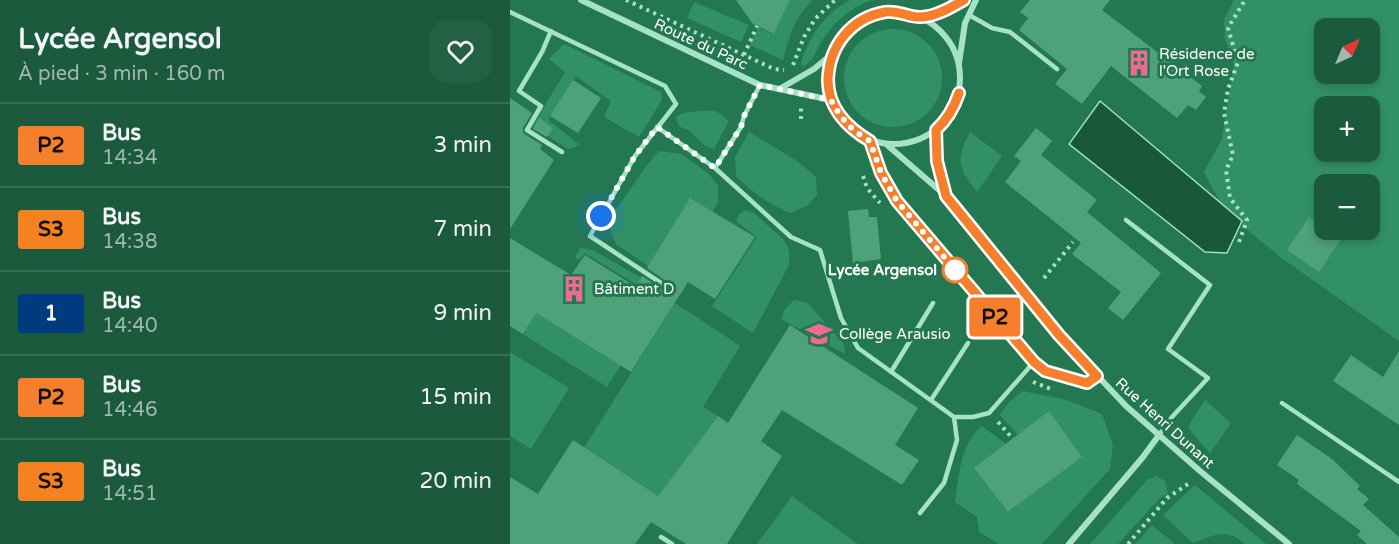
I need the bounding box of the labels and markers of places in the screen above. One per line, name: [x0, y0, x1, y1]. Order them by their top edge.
place label: Résidence de l'Ort Rose: [1159, 45, 1254, 80]
building icon: Résidence de l'Ort Rose: [1124, 48, 1154, 78]
marker: Lycée Argensol: [942, 257, 968, 283]
place label: Lycée Argensol: [828, 261, 937, 280]
building icon: Bâtiment D: [559, 274, 589, 304]
place label: Bâtiment D: [594, 280, 674, 298]
school or university icon: Collège Arausio: [804, 319, 834, 349]
place label: Collège Arausio: [839, 325, 951, 343]

